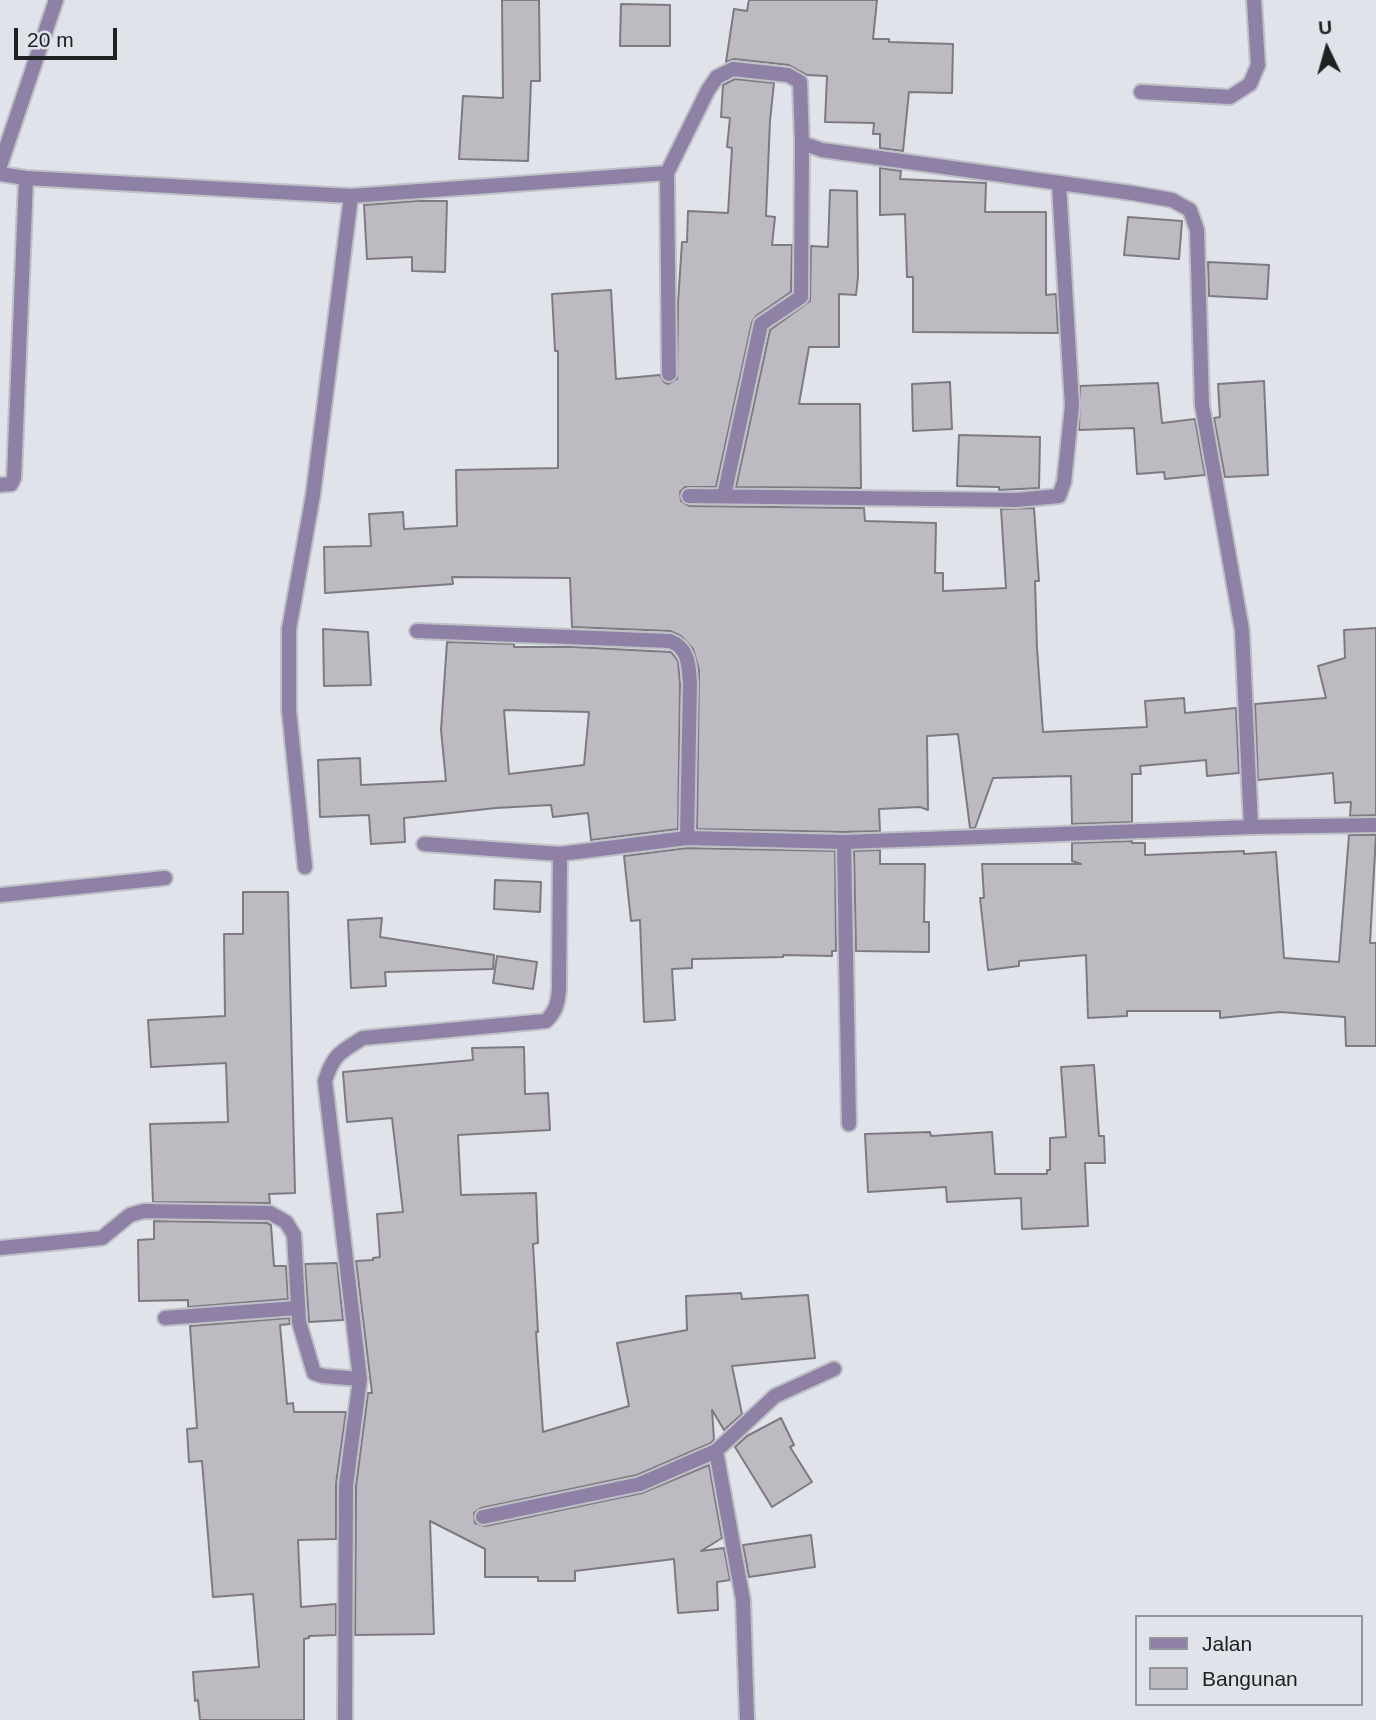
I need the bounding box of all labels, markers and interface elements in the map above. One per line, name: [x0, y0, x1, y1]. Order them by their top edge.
scale bar: [18, 14, 121, 58]
north arrow: [1292, 14, 1362, 84]
text: U: [1317, 17, 1333, 39]
text: 20 m: [27, 28, 74, 51]
legend: [1134, 1615, 1362, 1706]
text: Jalan: [1202, 1632, 1252, 1655]
text: Bangunan: [1202, 1667, 1298, 1690]

